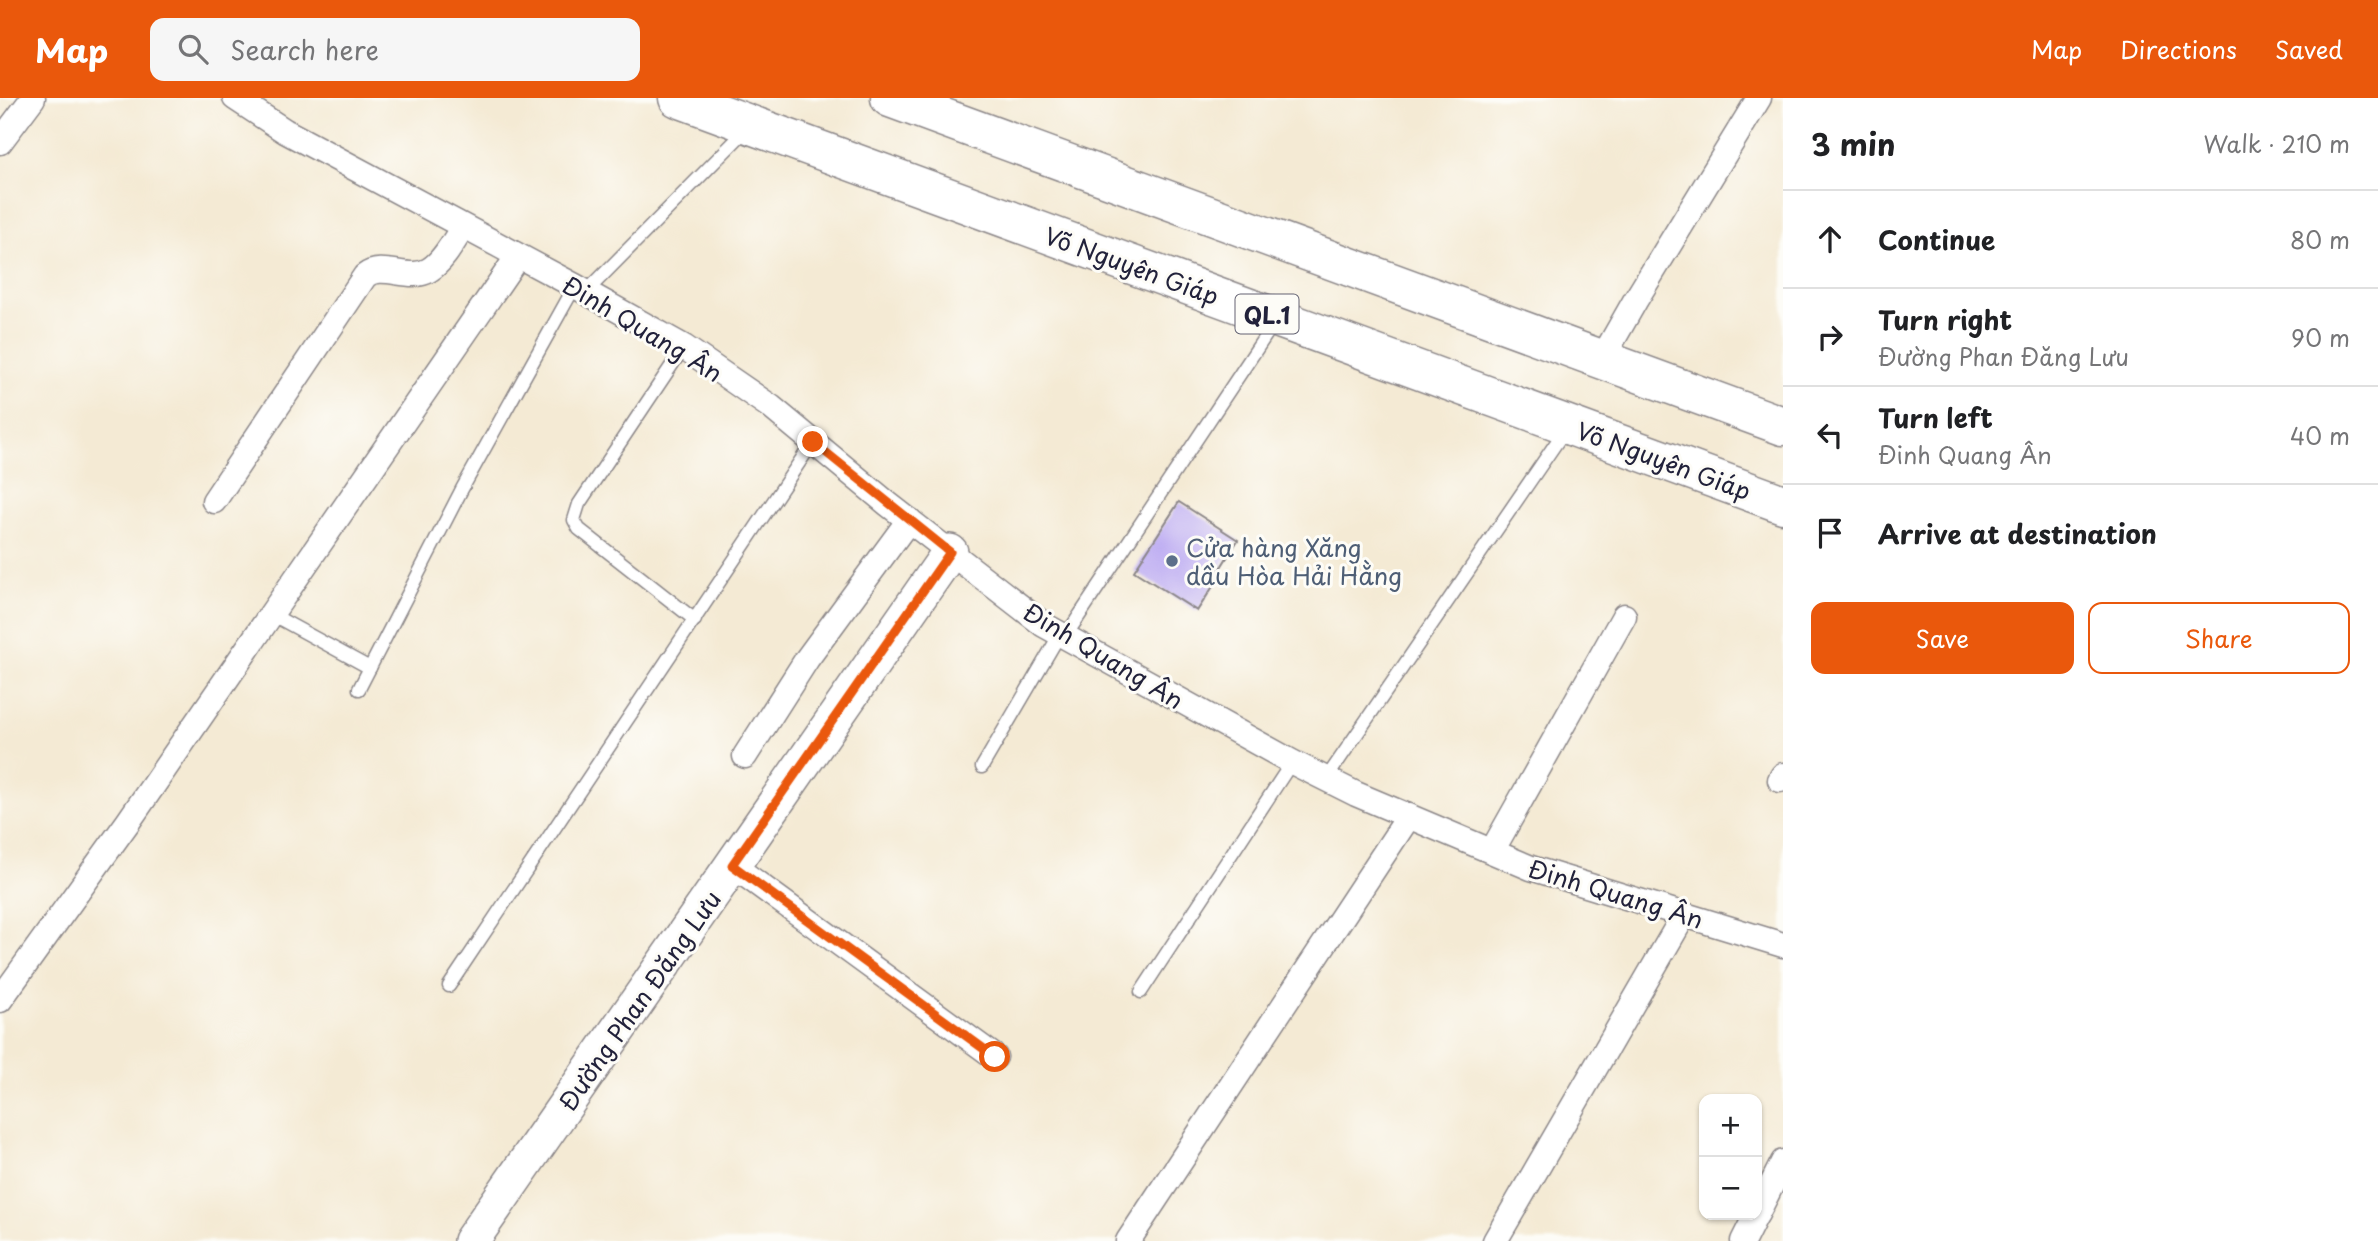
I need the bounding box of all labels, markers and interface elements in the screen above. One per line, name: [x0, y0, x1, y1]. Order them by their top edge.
search box: [150, 18, 640, 81]
text: Map: [35, 24, 108, 74]
icon: search: [174, 30, 212, 68]
text: Search here: [230, 30, 379, 69]
text: Map: [2031, 31, 2082, 67]
text: Directions: [2120, 31, 2237, 67]
text: Saved: [2275, 31, 2343, 67]
text: 3 min: [1811, 121, 1896, 166]
text: Walk · 210 m: [2203, 126, 2350, 161]
street label: Võ Nguyên Giáp: [1040, 217, 1224, 313]
icon: ahead: [1811, 220, 1849, 258]
text: Continue: [1878, 220, 1995, 259]
text: 80 m: [2290, 222, 2350, 257]
street label: Đinh Quang Ân: [556, 266, 730, 390]
road number: QL.1: [1236, 294, 1298, 334]
text: Turn right: [1878, 300, 2012, 339]
icon: right: [1811, 318, 1849, 356]
text: 90 m: [2291, 320, 2350, 355]
text: Đường Phan Đăng Lưu: [1878, 339, 2129, 374]
text: Turn left: [1878, 398, 1993, 437]
street label: Võ Nguyên Giáp: [1572, 412, 1756, 508]
icon: left: [1811, 416, 1849, 454]
text: 40 m: [2290, 418, 2350, 453]
route end: [797, 426, 828, 457]
text: Đinh Quang Ân: [1878, 437, 2052, 472]
icon: arrive: [1811, 514, 1849, 552]
text: Arrive at destination: [1878, 514, 2157, 553]
place label: Cửa hàng Xăng dầu Hòa Hải Hằng: [1186, 529, 1402, 593]
marker: Cửa hàng Xăng dầu Hòa Hải Hằng: [1164, 553, 1180, 569]
street label: Đinh Quang Ân: [1017, 593, 1191, 717]
button: Save: [1811, 602, 2074, 674]
button: Share: [2088, 602, 2350, 674]
street label: Đinh Quang Ân: [1524, 849, 1708, 937]
street label: Đường Phan Đăng Lưu: [549, 882, 729, 1118]
route start: [979, 1041, 1010, 1072]
map controls: [1699, 1094, 1762, 1220]
button: +: [1699, 1094, 1762, 1157]
button: −: [1699, 1157, 1762, 1220]

